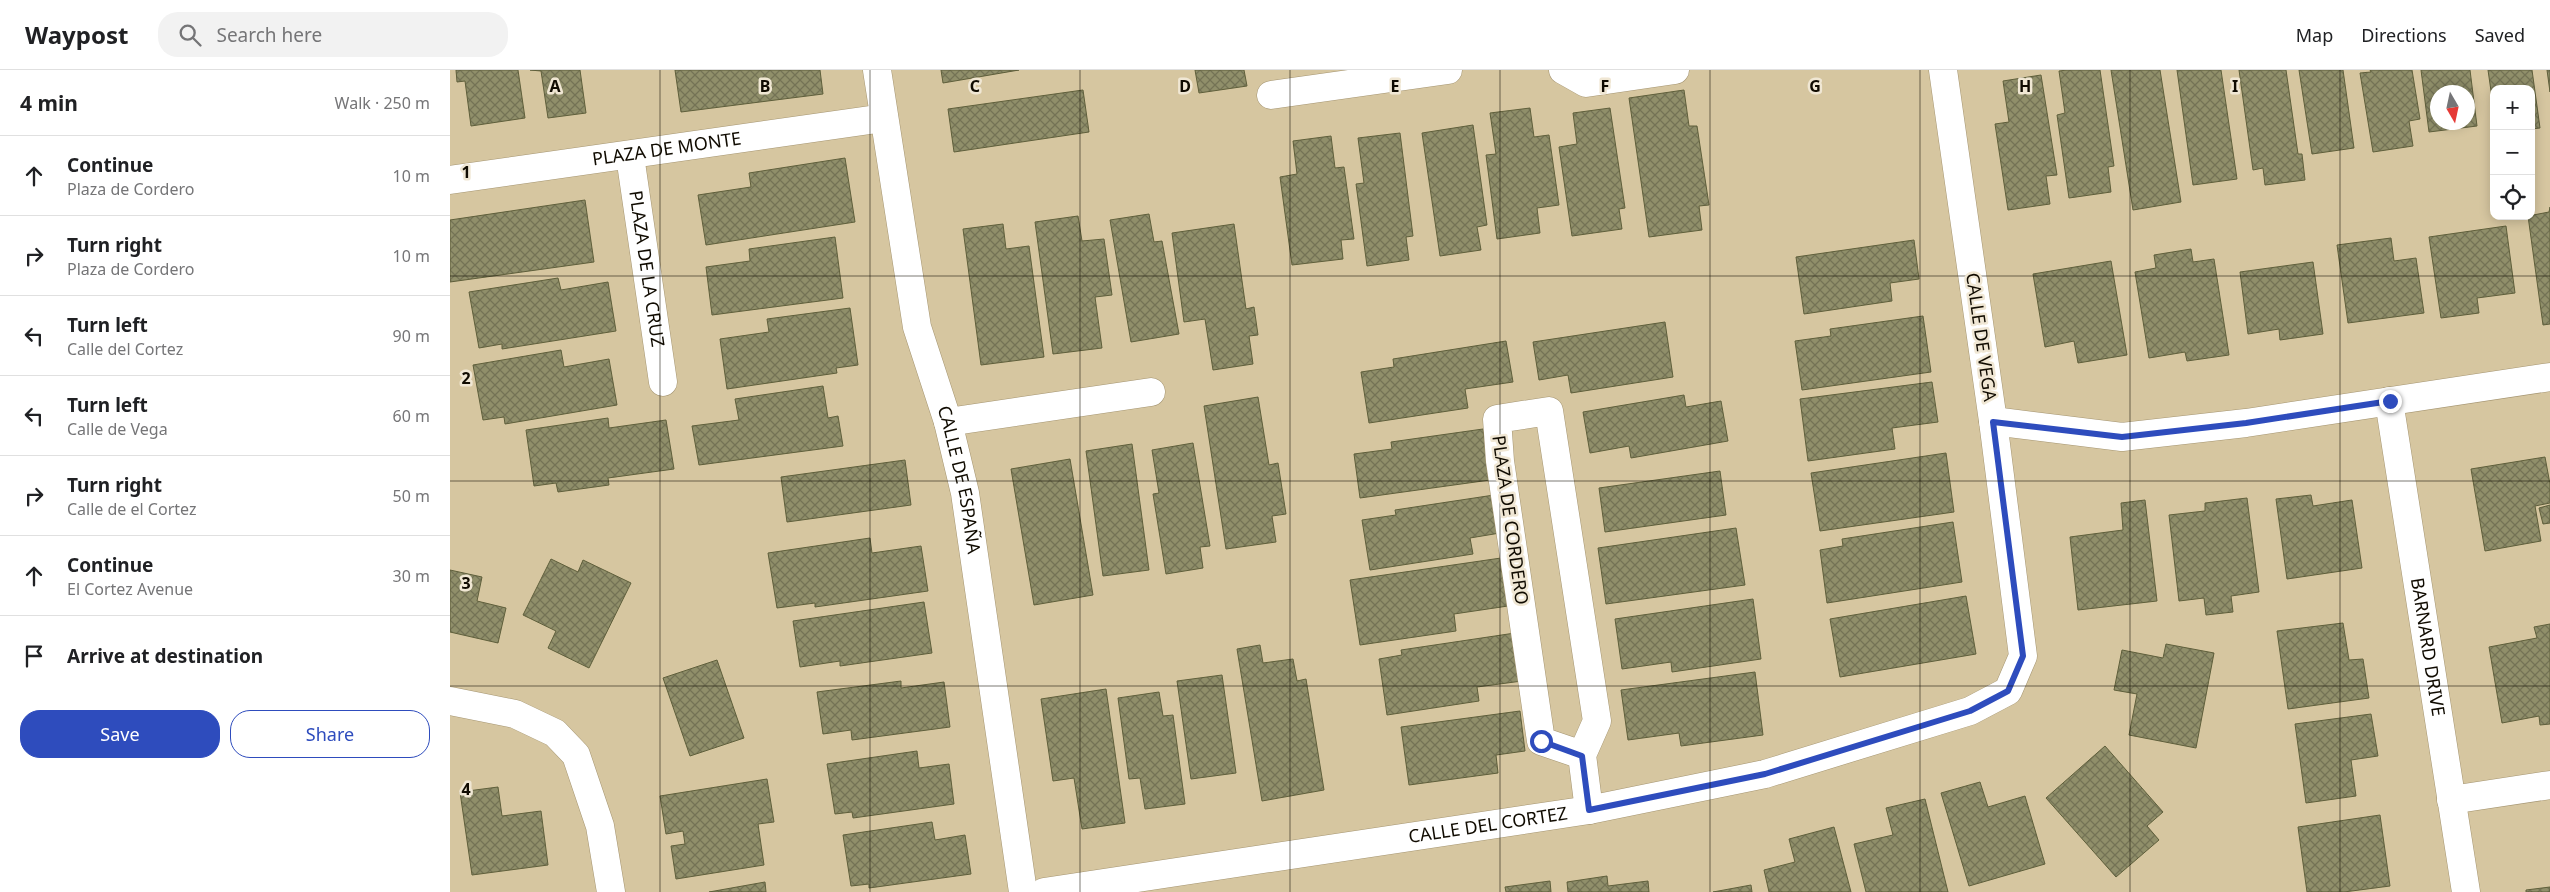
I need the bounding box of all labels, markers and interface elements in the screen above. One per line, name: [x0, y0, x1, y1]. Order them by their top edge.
search box: [158, 12, 508, 57]
text: Waypost: [25, 18, 128, 51]
icon: search: [176, 21, 204, 49]
text: Search here: [216, 22, 322, 48]
text: Map: [2296, 23, 2333, 47]
text: Directions: [2361, 23, 2447, 47]
text: Saved: [2475, 23, 2525, 47]
text: A: [549, 75, 561, 97]
text: B: [760, 75, 770, 97]
text: C: [970, 75, 980, 97]
text: D: [1179, 75, 1191, 97]
text: E: [1391, 75, 1400, 97]
text: F: [1601, 75, 1609, 97]
text: G: [1809, 75, 1821, 97]
text: H: [2019, 75, 2031, 97]
text: I: [2232, 75, 2238, 97]
north arrow: [2430, 85, 2475, 130]
map controls: [2490, 85, 2535, 220]
button: +: [2490, 85, 2535, 130]
text: 4 min: [20, 89, 78, 117]
text: Walk · 250 m: [335, 92, 430, 114]
street label: PLAZA DE MONTE: [591, 126, 743, 171]
button: −: [2490, 130, 2535, 175]
text: Continue: [67, 152, 153, 178]
text: 1: [461, 161, 471, 183]
icon: ahead: [20, 162, 48, 190]
text: 10 m: [393, 165, 430, 187]
button: locate: [2490, 175, 2535, 220]
text: Plaza de Cordero: [67, 178, 194, 200]
street label: PLAZA DE LA CRUZ: [624, 189, 671, 349]
text: Turn right: [67, 232, 162, 258]
icon: right: [20, 242, 48, 270]
text: 10 m: [393, 245, 430, 267]
text: Plaza de Cordero: [67, 258, 194, 280]
street label: CALLE DE VEGA: [1961, 271, 2003, 403]
text: Turn left: [67, 312, 148, 338]
icon: left: [20, 322, 48, 350]
text: 90 m: [393, 325, 430, 347]
text: Calle del Cortez: [67, 338, 183, 360]
text: 2: [461, 367, 471, 389]
route end: [2379, 390, 2402, 413]
text: Turn left: [67, 392, 148, 418]
icon: left: [20, 402, 48, 430]
street label: CALLE DE ESPAÑA: [932, 402, 987, 556]
text: 60 m: [393, 405, 430, 427]
text: Calle de Vega: [67, 418, 168, 440]
street label: PLAZA DE CORDERO: [1487, 434, 1535, 606]
text: Turn right: [67, 472, 162, 498]
icon: right: [20, 482, 48, 510]
text: 50 m: [393, 485, 430, 507]
text: Calle de el Cortez: [67, 498, 196, 520]
text: Continue: [67, 552, 153, 578]
icon: ahead: [20, 562, 48, 590]
text: 30 m: [393, 565, 430, 587]
text: 3: [461, 572, 471, 594]
street label: BARNARD DRIVE: [2406, 576, 2451, 718]
text: El Cortez Avenue: [67, 578, 193, 600]
icon: arrive: [20, 642, 48, 670]
text: Arrive at destination: [67, 643, 263, 669]
button: Save: [20, 710, 220, 758]
button: Share: [230, 710, 430, 758]
route start: [1530, 730, 1553, 753]
text: 4: [461, 778, 471, 800]
street label: CALLE DEL CORTEZ: [1407, 800, 1569, 848]

